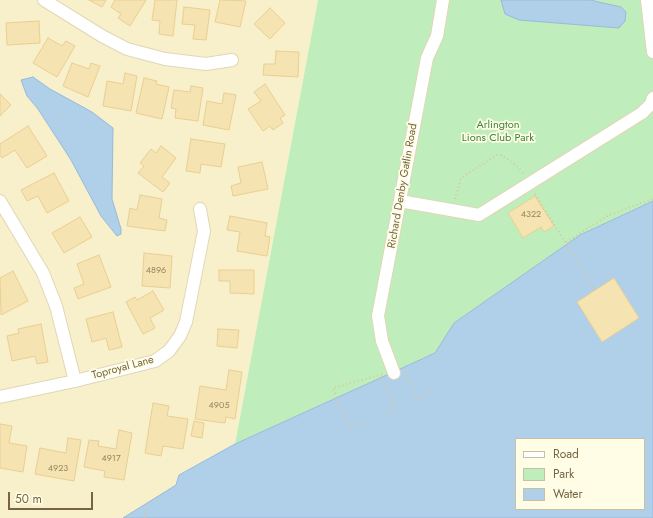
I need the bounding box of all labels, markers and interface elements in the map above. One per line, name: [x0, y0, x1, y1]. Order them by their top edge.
park label: Arlington Lions Club Park: [462, 118, 534, 144]
street label: Richard Denby Gatlin Road: [386, 123, 420, 249]
house number: 4322: [521, 210, 541, 220]
house number: 4896: [146, 266, 166, 276]
street label: Toproyal Lane: [91, 353, 155, 383]
house number: 4905: [209, 401, 229, 411]
legend: [515, 438, 645, 510]
text: Road: [553, 445, 579, 463]
house number: 4917: [101, 454, 121, 464]
house number: 4923: [48, 464, 68, 474]
text: Park: [553, 465, 574, 483]
scale bar: [10, 484, 95, 510]
text: Water: [553, 485, 583, 503]
text: 50 m: [15, 490, 42, 508]

